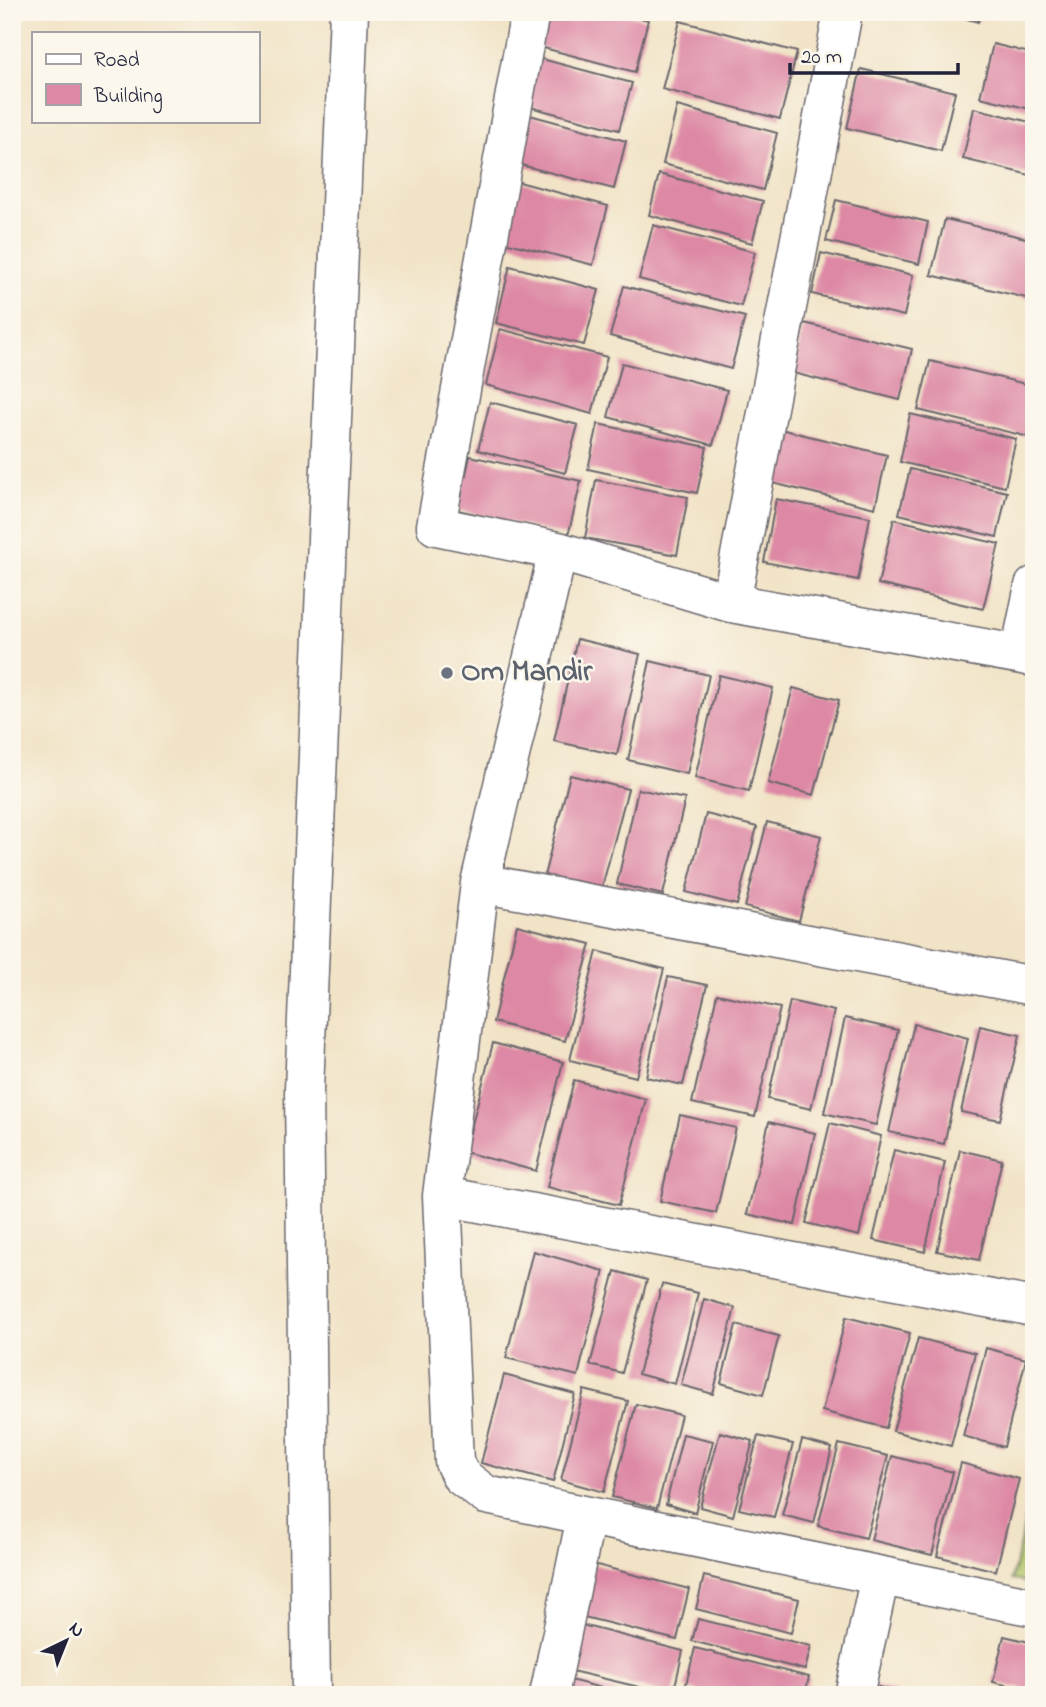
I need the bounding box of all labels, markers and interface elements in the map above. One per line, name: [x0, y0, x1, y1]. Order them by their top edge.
legend: [32, 32, 259, 122]
scale bar: [790, 32, 958, 76]
text: 20 m: [801, 43, 842, 73]
text: Road: [94, 46, 140, 76]
text: Building: [93, 82, 163, 114]
place label: Om Mandir: [461, 651, 593, 695]
marker: Om Mandir: [439, 665, 455, 681]
north arrow: [32, 1606, 102, 1676]
text: N: [62, 1616, 90, 1645]

